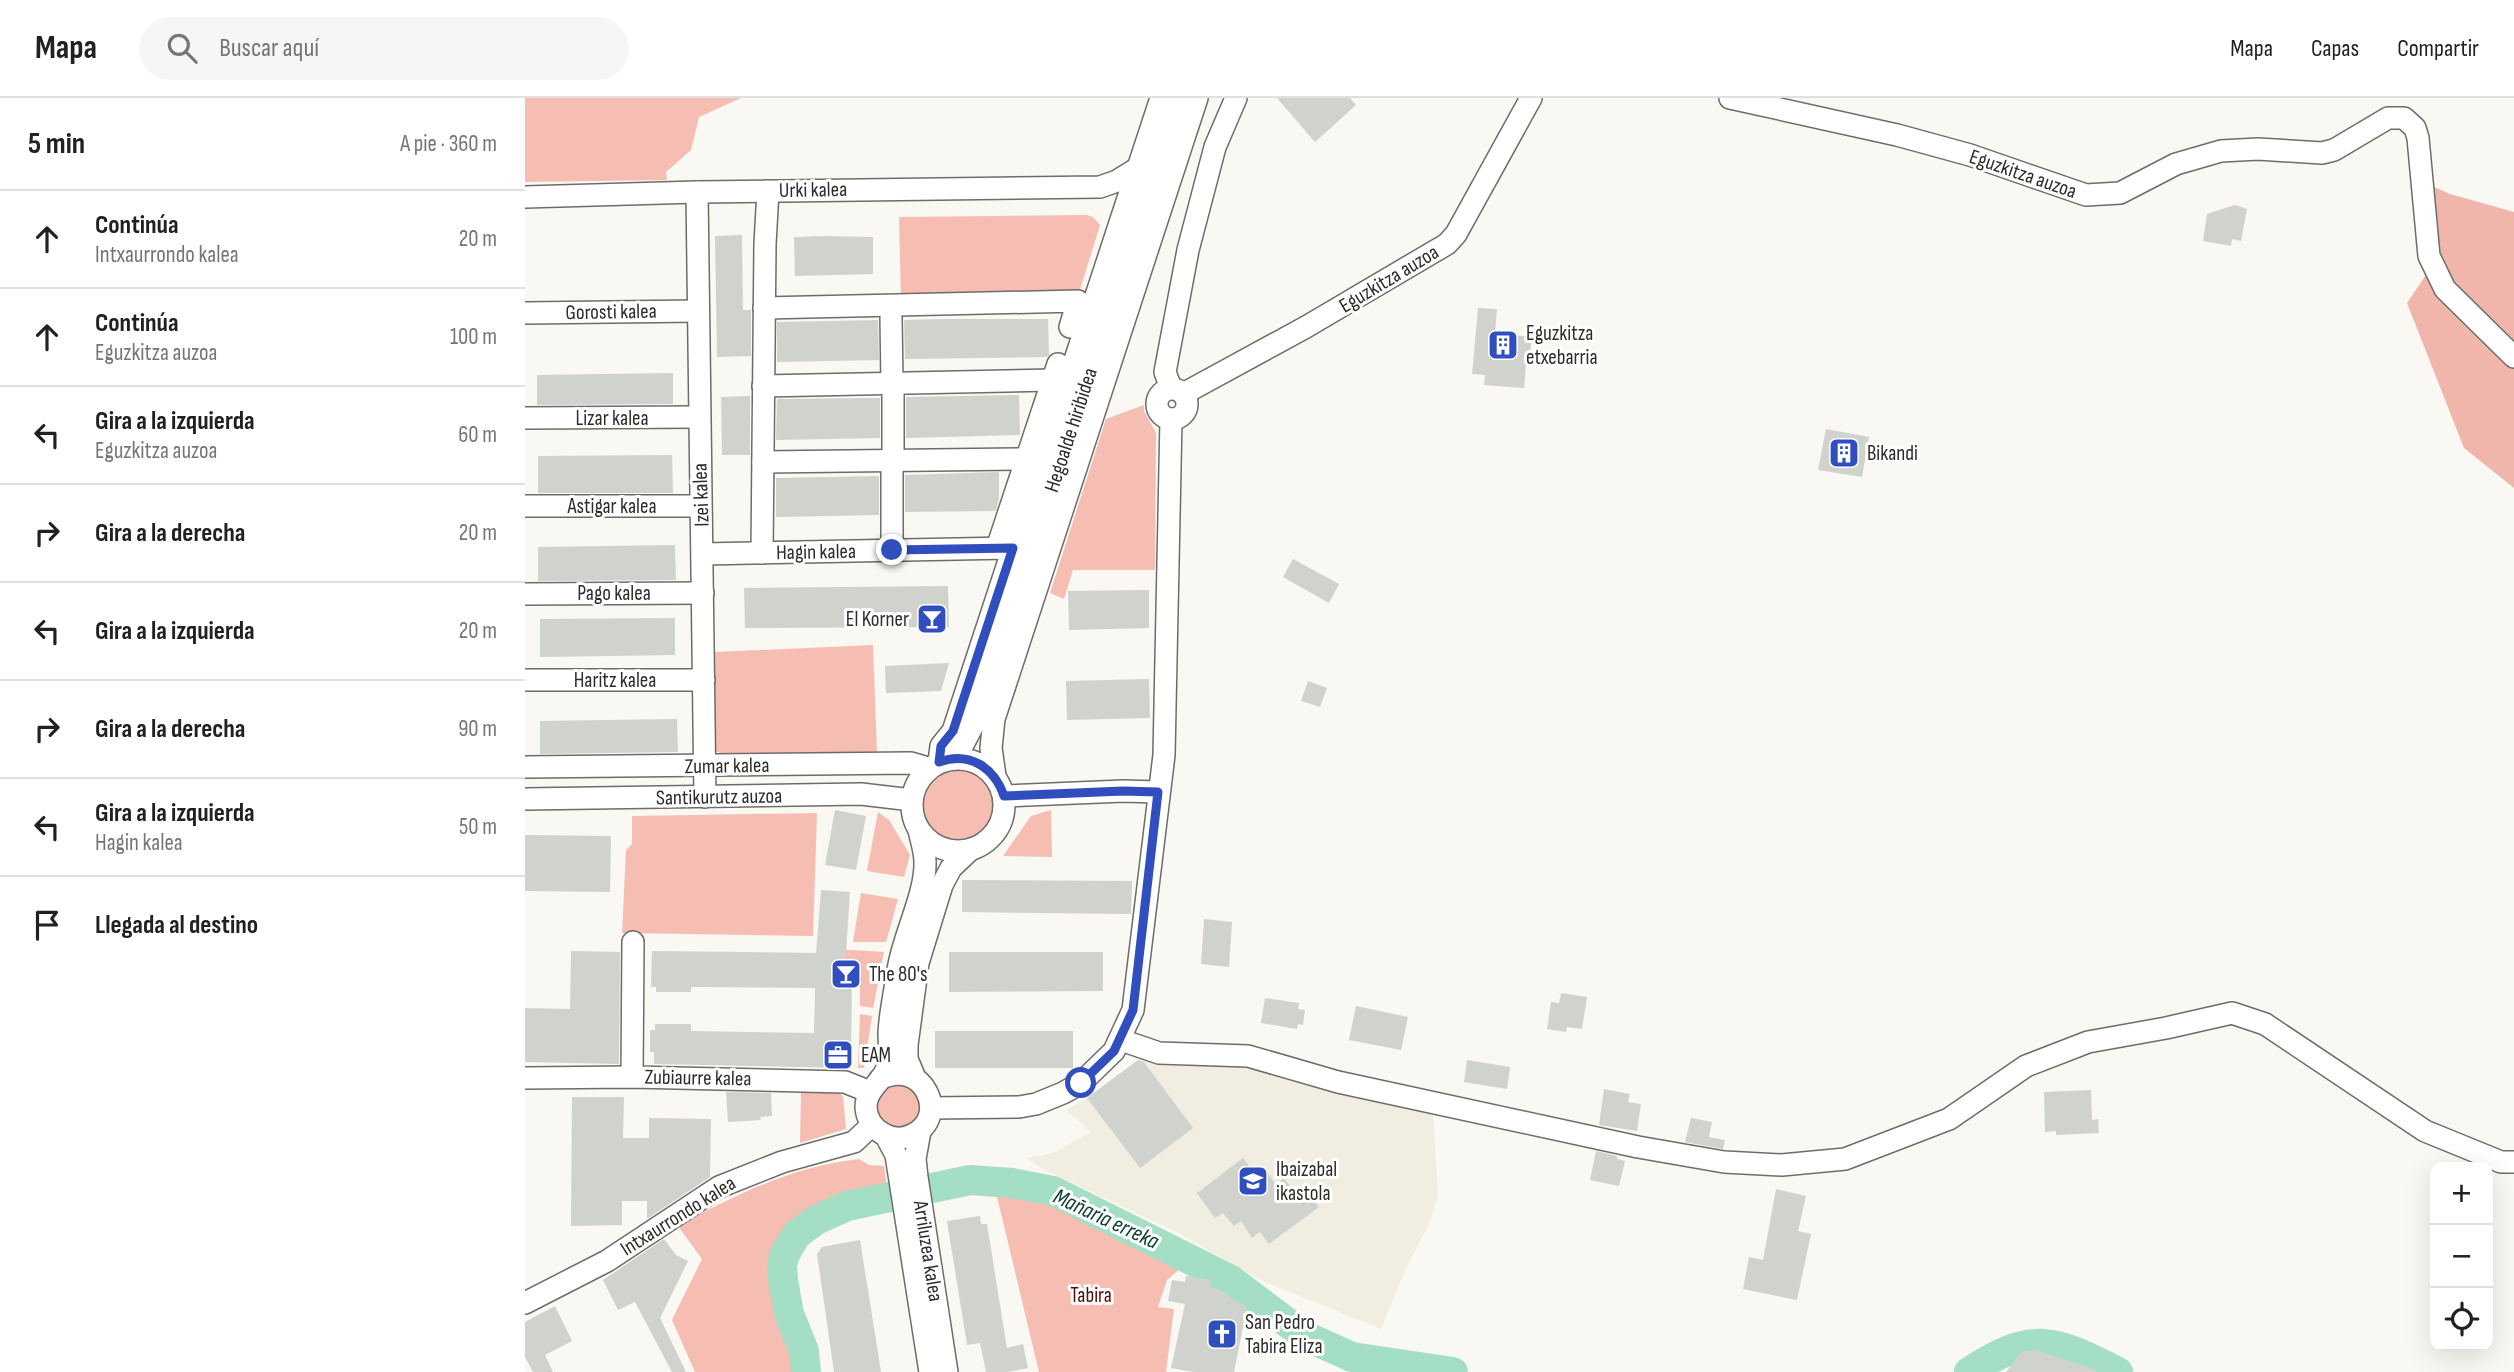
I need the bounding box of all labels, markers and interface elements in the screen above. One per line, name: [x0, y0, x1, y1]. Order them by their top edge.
search box: [139, 17, 629, 80]
text: Mapa: [35, 28, 97, 68]
icon: search: [163, 29, 201, 67]
text: Buscar aquí: [219, 33, 319, 64]
text: Mapa: [2230, 34, 2273, 63]
text: Capas: [2311, 34, 2359, 63]
text: Compartir: [2397, 34, 2479, 63]
text: 5 min: [28, 126, 85, 162]
text: A pie · 360 m: [400, 130, 497, 158]
street label: Eguzkitza auzoa: [1966, 144, 2080, 204]
street label: Urki kalea: [779, 177, 847, 203]
text: Continúa: [95, 210, 179, 241]
icon: ahead: [28, 220, 66, 258]
text: 20 m: [459, 225, 497, 253]
street label: Eguzkitza auzoa: [1335, 240, 1443, 318]
text: Intxaurrondo kalea: [95, 241, 239, 269]
street label: Gorosti kalea: [565, 299, 657, 325]
text: Continúa: [95, 308, 179, 339]
icon: ahead: [28, 318, 66, 356]
place label: Eguzkitza etxebarria: [1526, 321, 1598, 370]
text: 100 m: [450, 323, 497, 351]
building icon: Eguzkitza etxebarria: [1486, 328, 1520, 362]
text: Eguzkitza auzoa: [95, 339, 217, 367]
street label: Hegoalde hiribidea: [1039, 365, 1103, 495]
text: Gira a la izquierda: [95, 406, 255, 437]
street label: Lizar kalea: [575, 406, 649, 431]
icon: left: [28, 416, 66, 454]
text: 60 m: [458, 421, 497, 449]
building icon: Bikandi: [1827, 436, 1861, 470]
text: Eguzkitza auzoa: [95, 437, 217, 465]
place label: Bikandi: [1867, 441, 1918, 466]
street label: Izei kalea: [687, 463, 715, 527]
street label: Astigar kalea: [567, 494, 657, 519]
icon: right: [28, 514, 66, 552]
text: Gira a la derecha: [95, 518, 245, 549]
text: 20 m: [459, 519, 497, 547]
route end: [876, 534, 907, 565]
street label: Hagin kalea: [776, 539, 856, 565]
street label: Pago kalea: [577, 581, 651, 606]
bar icon: El Korner: [915, 602, 949, 636]
place label: El Korner: [846, 607, 909, 632]
icon: left: [28, 612, 66, 650]
text: Gira a la izquierda: [95, 616, 255, 647]
text: 20 m: [459, 617, 497, 645]
street label: Haritz kalea: [574, 668, 656, 693]
icon: right: [28, 710, 66, 748]
text: Gira a la derecha: [95, 714, 245, 745]
text: 90 m: [458, 715, 497, 743]
street label: Zumar kalea: [684, 753, 770, 779]
street label: Santikurutz auzoa: [656, 783, 782, 811]
text: Gira a la izquierda: [95, 798, 255, 829]
icon: left: [28, 808, 66, 846]
text: 50 m: [459, 813, 497, 841]
text: Hagin kalea: [95, 829, 183, 857]
icon: arrive: [28, 906, 66, 944]
text: Llegada al destino: [95, 910, 258, 941]
bar icon: The 80's: [829, 957, 863, 991]
place label: The 80's: [869, 962, 928, 987]
office icon: EAM: [821, 1038, 855, 1072]
place label: EAM: [861, 1043, 891, 1068]
street label: Zubiaurre kalea: [644, 1065, 752, 1091]
route start: [1065, 1067, 1096, 1098]
place label: Ibaizabal ikastola: [1276, 1157, 1337, 1206]
map controls: [2430, 1162, 2493, 1351]
button: +: [2430, 1162, 2493, 1225]
school or university icon: Ibaizabal ikastola: [1236, 1164, 1270, 1198]
street label: Intxaurrondo kalea: [616, 1171, 740, 1261]
water label: Mañaria erreka: [1049, 1182, 1164, 1256]
street label: Arriluzea kalea: [908, 1198, 948, 1303]
button: −: [2430, 1225, 2493, 1288]
park label: Tabira: [1070, 1283, 1112, 1308]
button: locate: [2430, 1288, 2493, 1351]
place label: San Pedro Tabira Eliza: [1245, 1310, 1323, 1359]
church icon: San Pedro Tabira Eliza: [1205, 1317, 1239, 1351]

